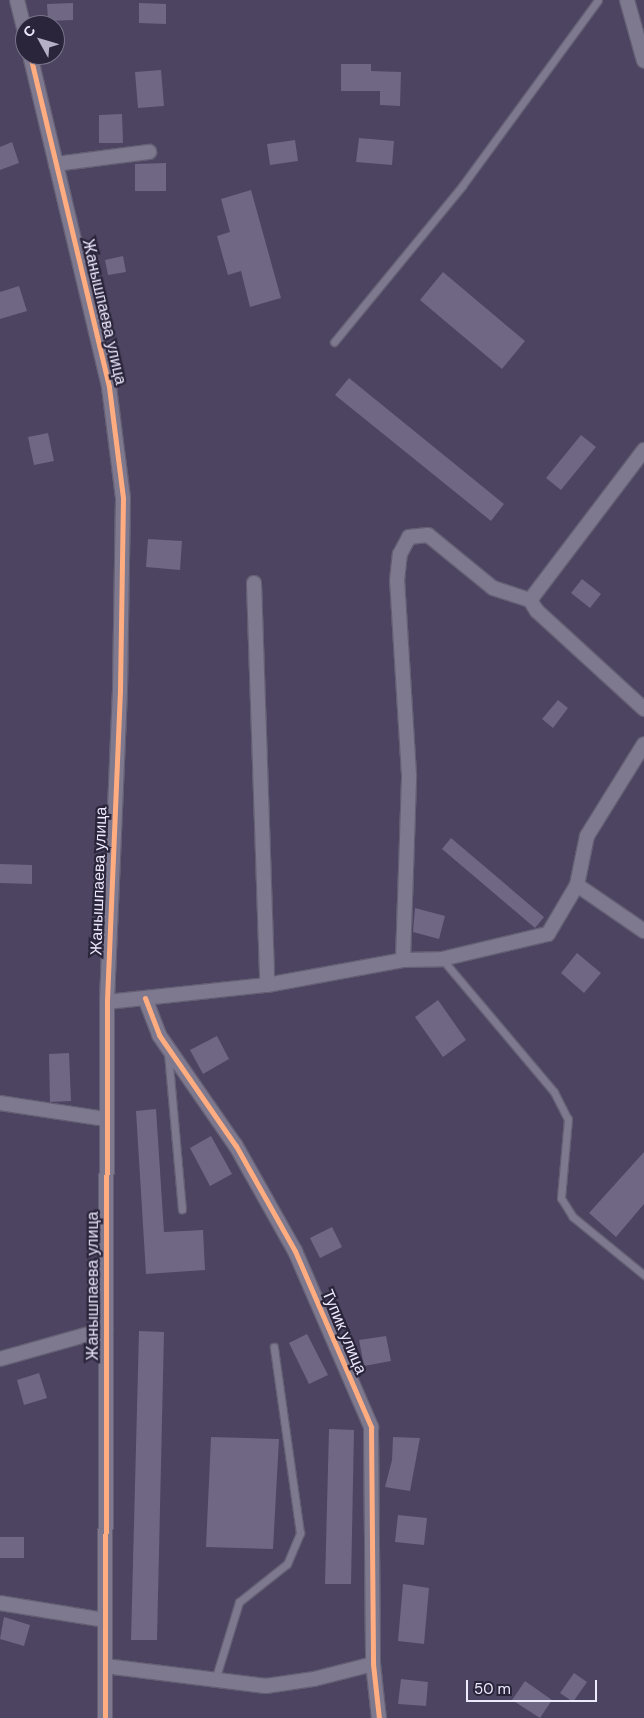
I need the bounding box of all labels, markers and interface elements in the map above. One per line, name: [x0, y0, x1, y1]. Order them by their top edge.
north arrow: [15, 15, 65, 65]
text: С: [19, 22, 39, 41]
street label: Жанышпаева улица: [78, 237, 130, 387]
street label: Жанышпаева улица: [87, 806, 111, 956]
street label: Жанышпаева улица: [83, 1212, 103, 1360]
street label: Тупик улица: [318, 1287, 370, 1377]
scale bar: [469, 1670, 600, 1702]
text: 50 m: [474, 1679, 511, 1699]

